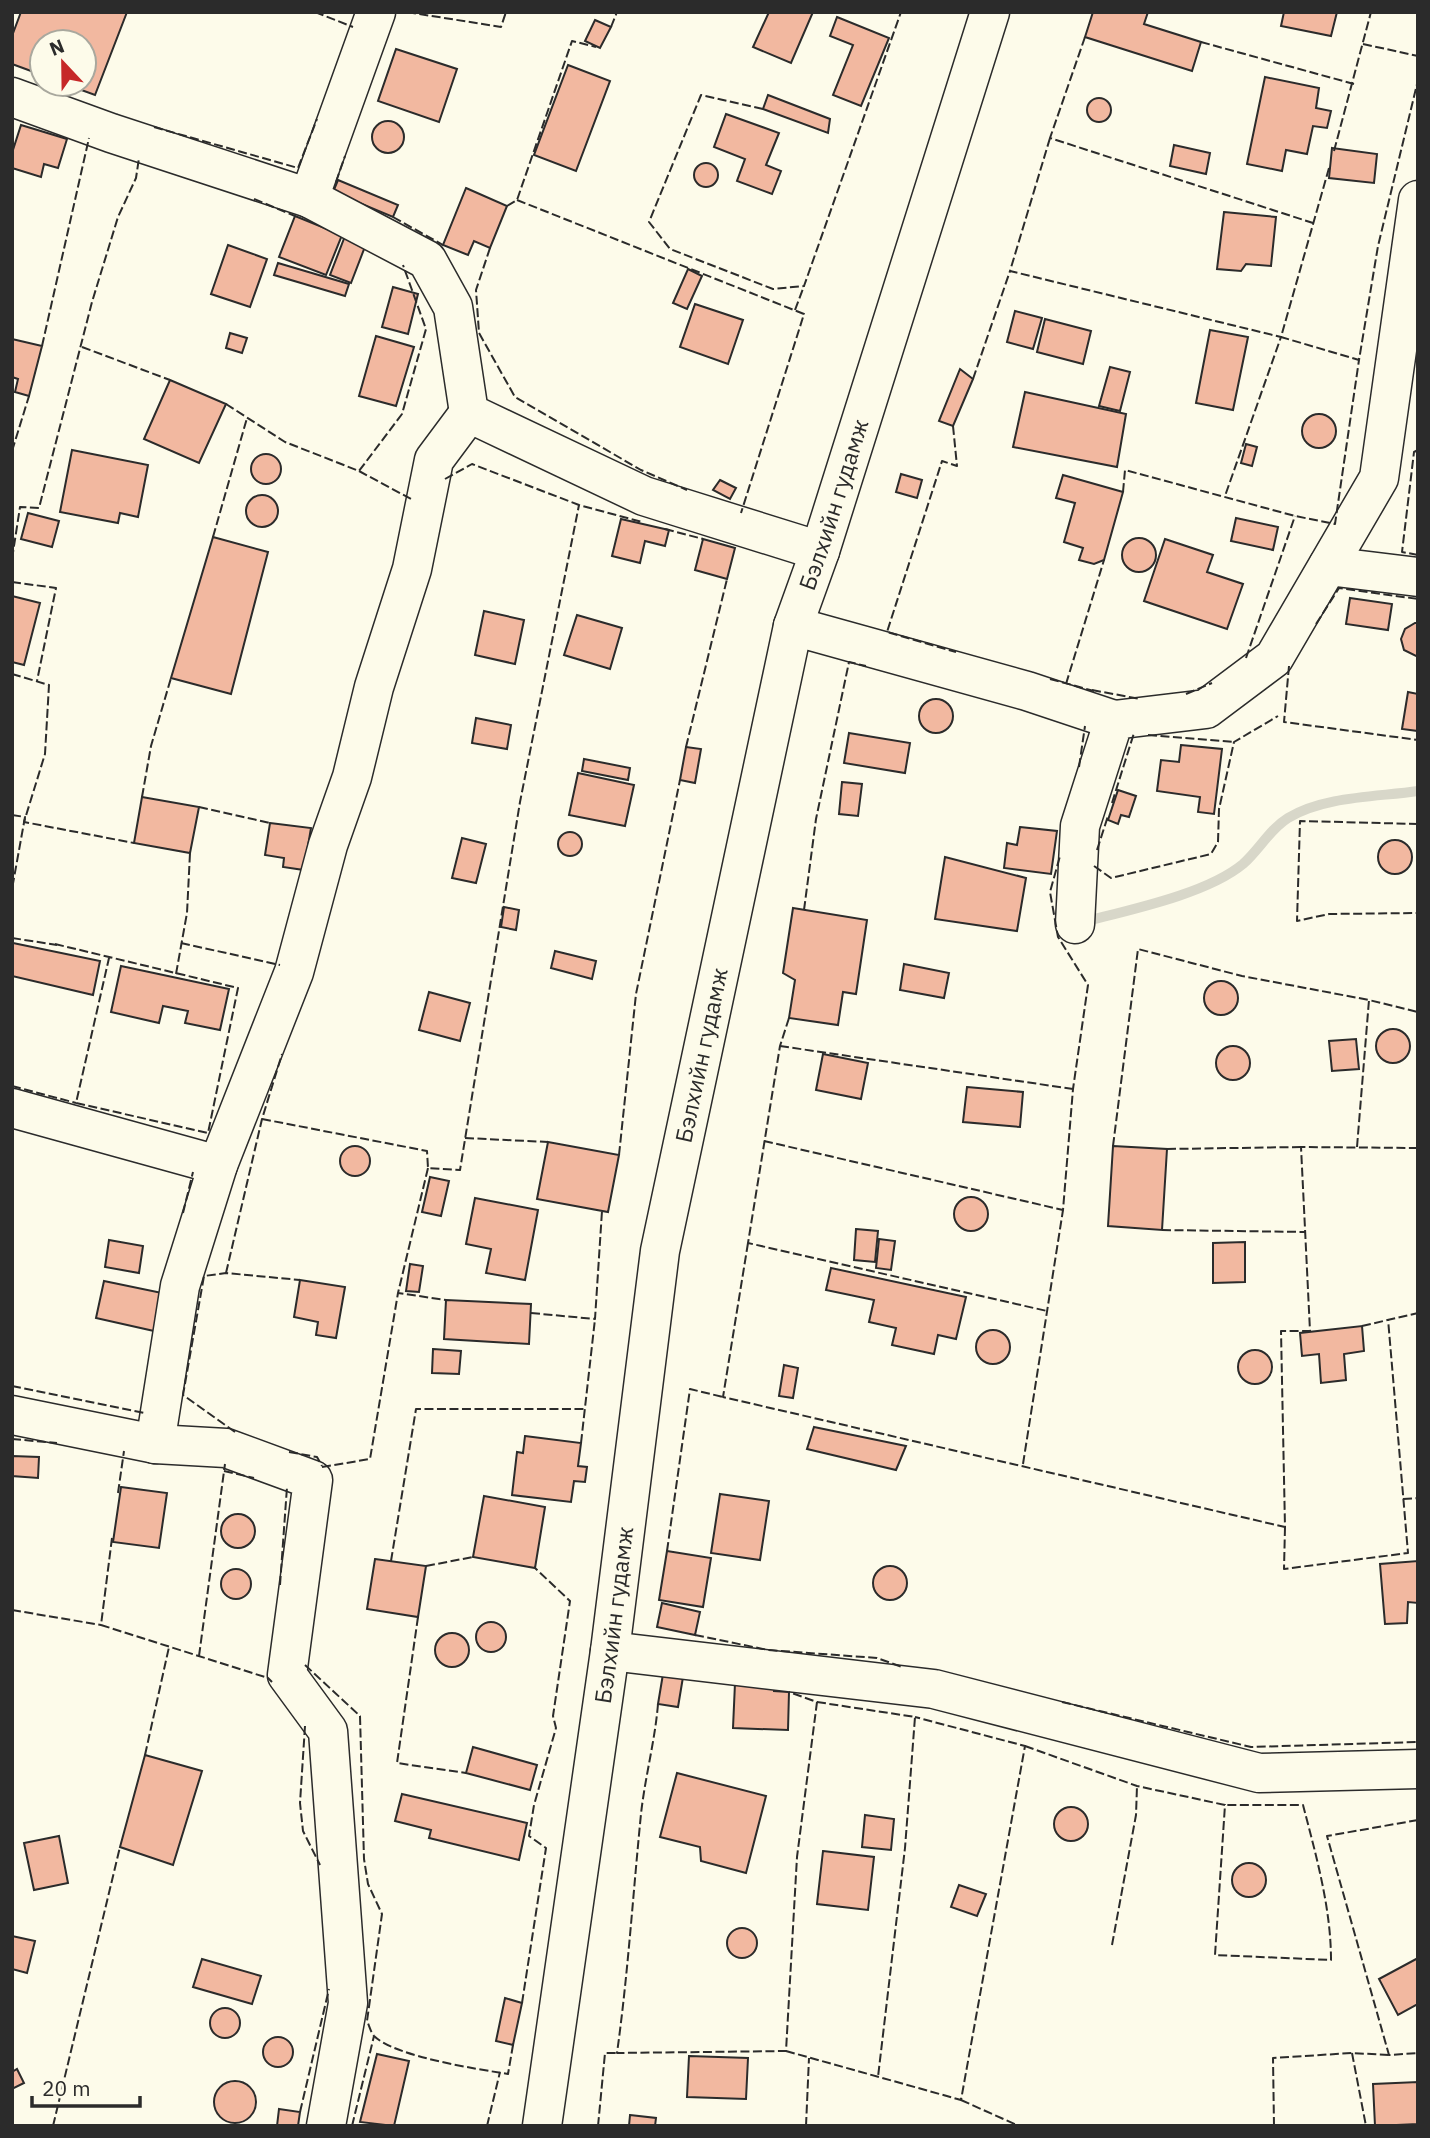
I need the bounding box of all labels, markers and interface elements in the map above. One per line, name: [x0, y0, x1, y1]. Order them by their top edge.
north arrow: [28, 28, 98, 98]
text: N: [46, 34, 68, 61]
street label: Бэлхийн гудамж: [791, 415, 875, 594]
street label: Бэлхийн гудамж: [667, 965, 734, 1145]
street label: Бэлхийн гудамж: [587, 1525, 639, 1705]
scale bar: [32, 2064, 140, 2108]
text: 20 m: [42, 2074, 91, 2102]

